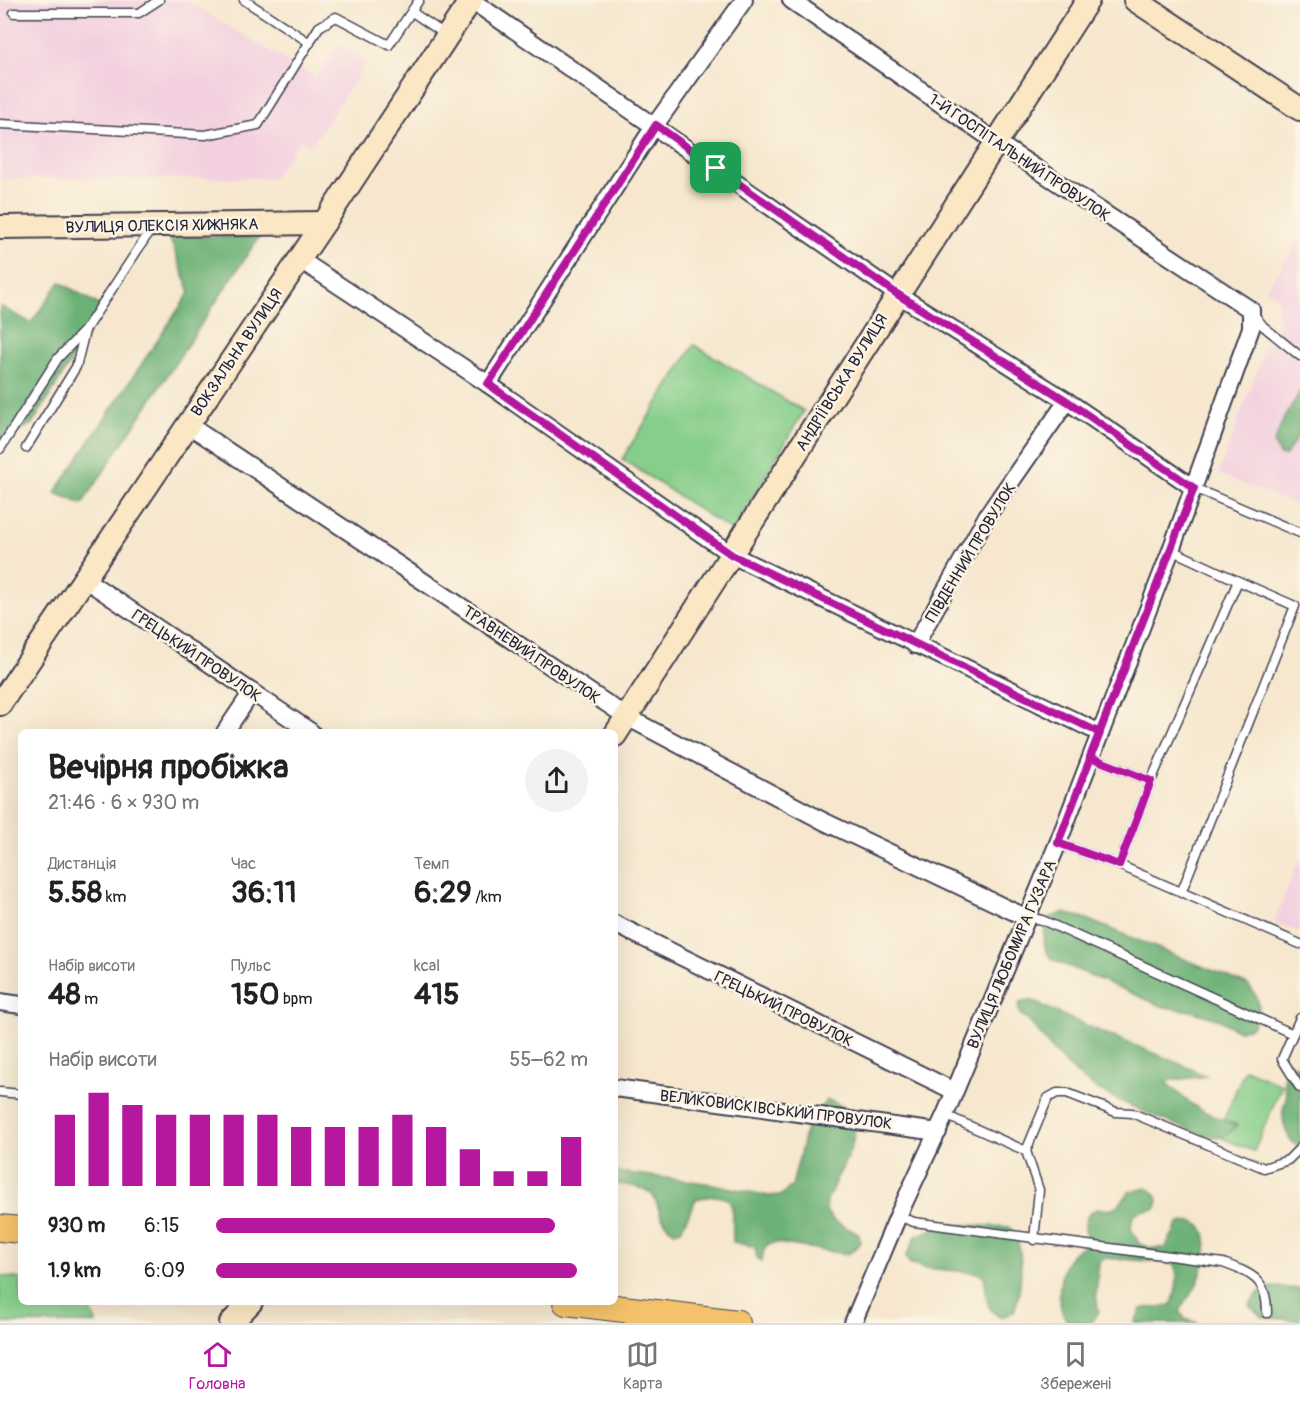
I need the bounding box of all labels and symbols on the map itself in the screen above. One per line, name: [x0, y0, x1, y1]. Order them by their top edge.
street label: 1-Й ГОСПІТАЛЬНИЙ ПРОВУЛОК: [925, 90, 1114, 226]
pin: [690, 142, 741, 193]
street label: ВУЛИЦЯ ОЛЕКСІЯ ХИЖНЯКА: [65, 214, 259, 238]
street label: ВОКЗАЛЬНА ВУЛИЦЯ: [187, 285, 287, 420]
street label: АНДРІЇВСЬКА ВУЛИЦЯ: [791, 310, 892, 455]
street label: ПІВДЕННИЙ ПРОВУЛОК: [921, 479, 1020, 626]
street label: ТРАВНЕВИЙ ПРОВУЛОК: [459, 601, 604, 708]
street label: ГРЕЦЬКИЙ ПРОВУЛОК: [128, 605, 265, 707]
street label: ВУЛИЦЯ ЛЮБОМИРА ГУЗАРА: [963, 857, 1061, 1052]
street label: ГРЕЦЬКИЙ ПРОВУЛОК: [711, 967, 856, 1051]
street label: ВЕЛИКОВИСКІВСЬКИЙ ПРОВУЛОК: [659, 1086, 893, 1134]

